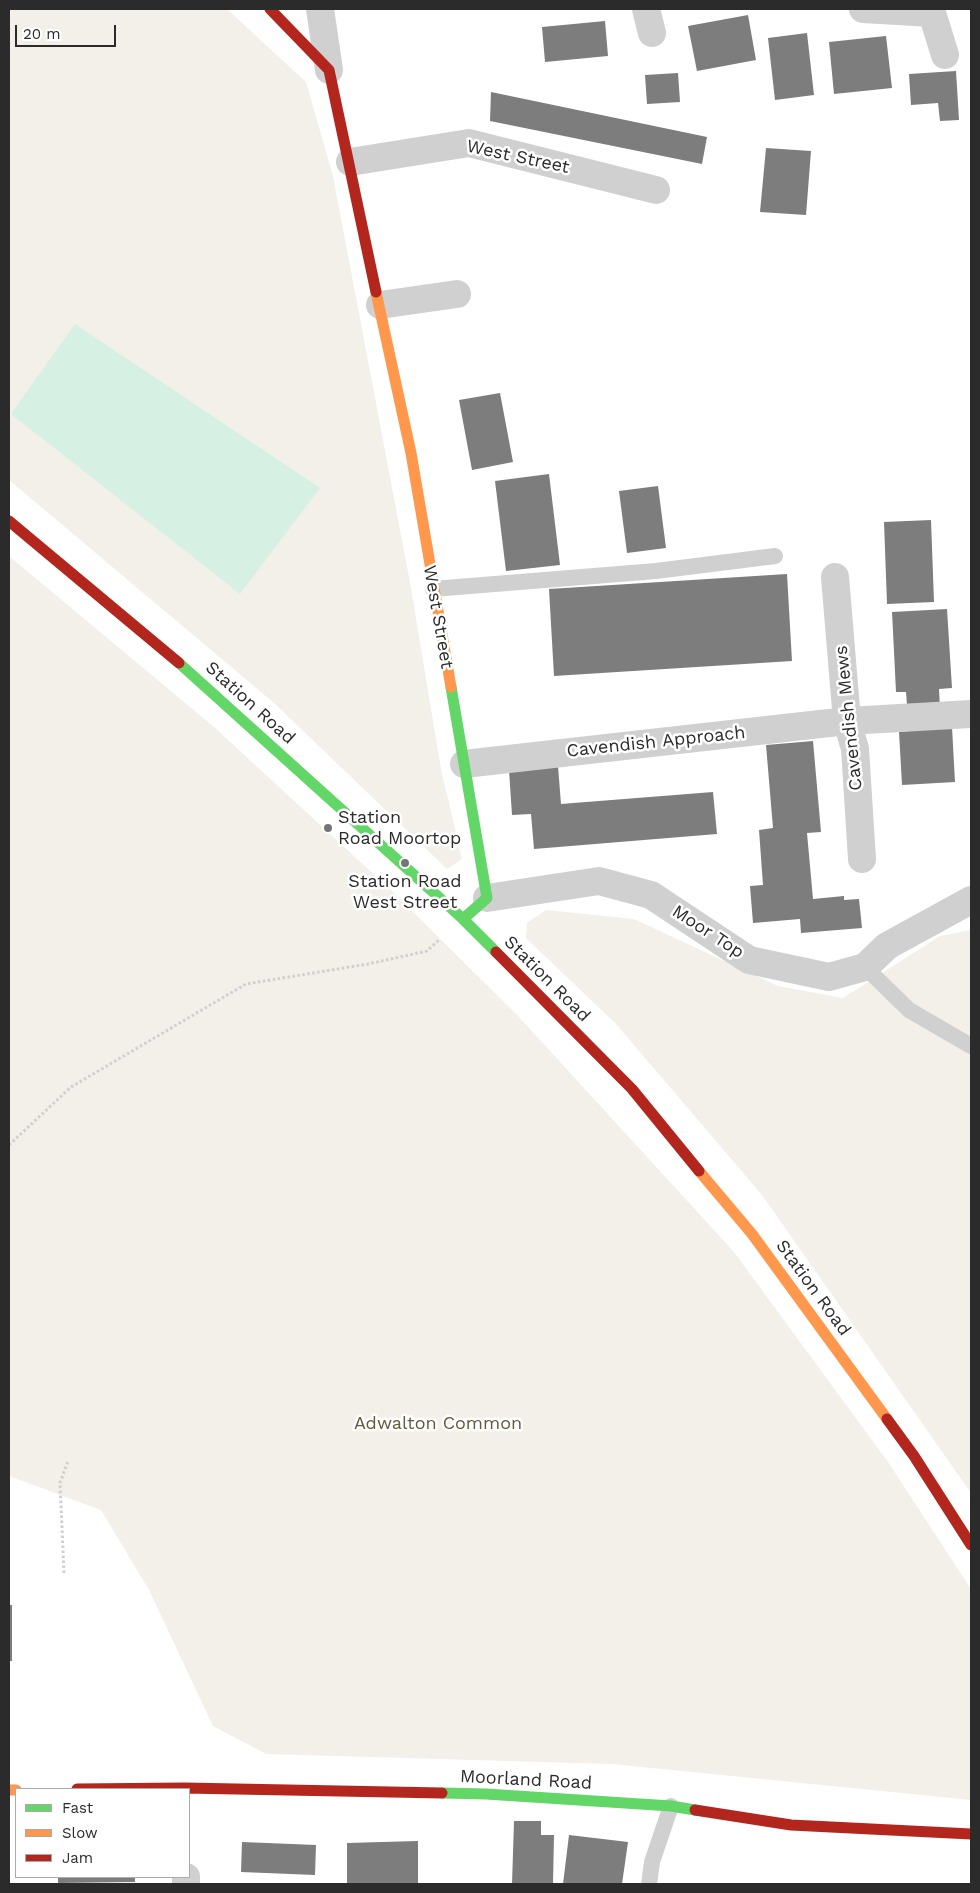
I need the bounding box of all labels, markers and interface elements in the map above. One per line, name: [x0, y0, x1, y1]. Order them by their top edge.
scale bar: [18, 15, 119, 47]
text: 20 m: [23, 25, 61, 43]
street label: West Street: [465, 136, 571, 178]
street label: West Street: [418, 564, 458, 670]
street label: Cavendish Mews: [831, 644, 867, 792]
street label: Station Road: [201, 657, 299, 749]
street label: Cavendish Approach: [566, 722, 746, 762]
place label: Station Road Moortop: [338, 807, 461, 850]
marker: Station Road Moortop: [322, 822, 334, 834]
marker: Station Road West Street: [399, 857, 411, 869]
place label: Station Road West Street: [348, 871, 462, 914]
street label: Moor Top: [668, 901, 748, 963]
street label: Station Road: [499, 931, 595, 1027]
street label: Station Road: [771, 1236, 855, 1340]
park label: Adwalton Common: [354, 1413, 522, 1435]
street label: Moorland Road: [459, 1766, 593, 1794]
legend: [15, 1788, 190, 1878]
text: Fast: [62, 1799, 93, 1817]
text: Slow: [62, 1824, 98, 1842]
text: Jam: [62, 1849, 93, 1867]

